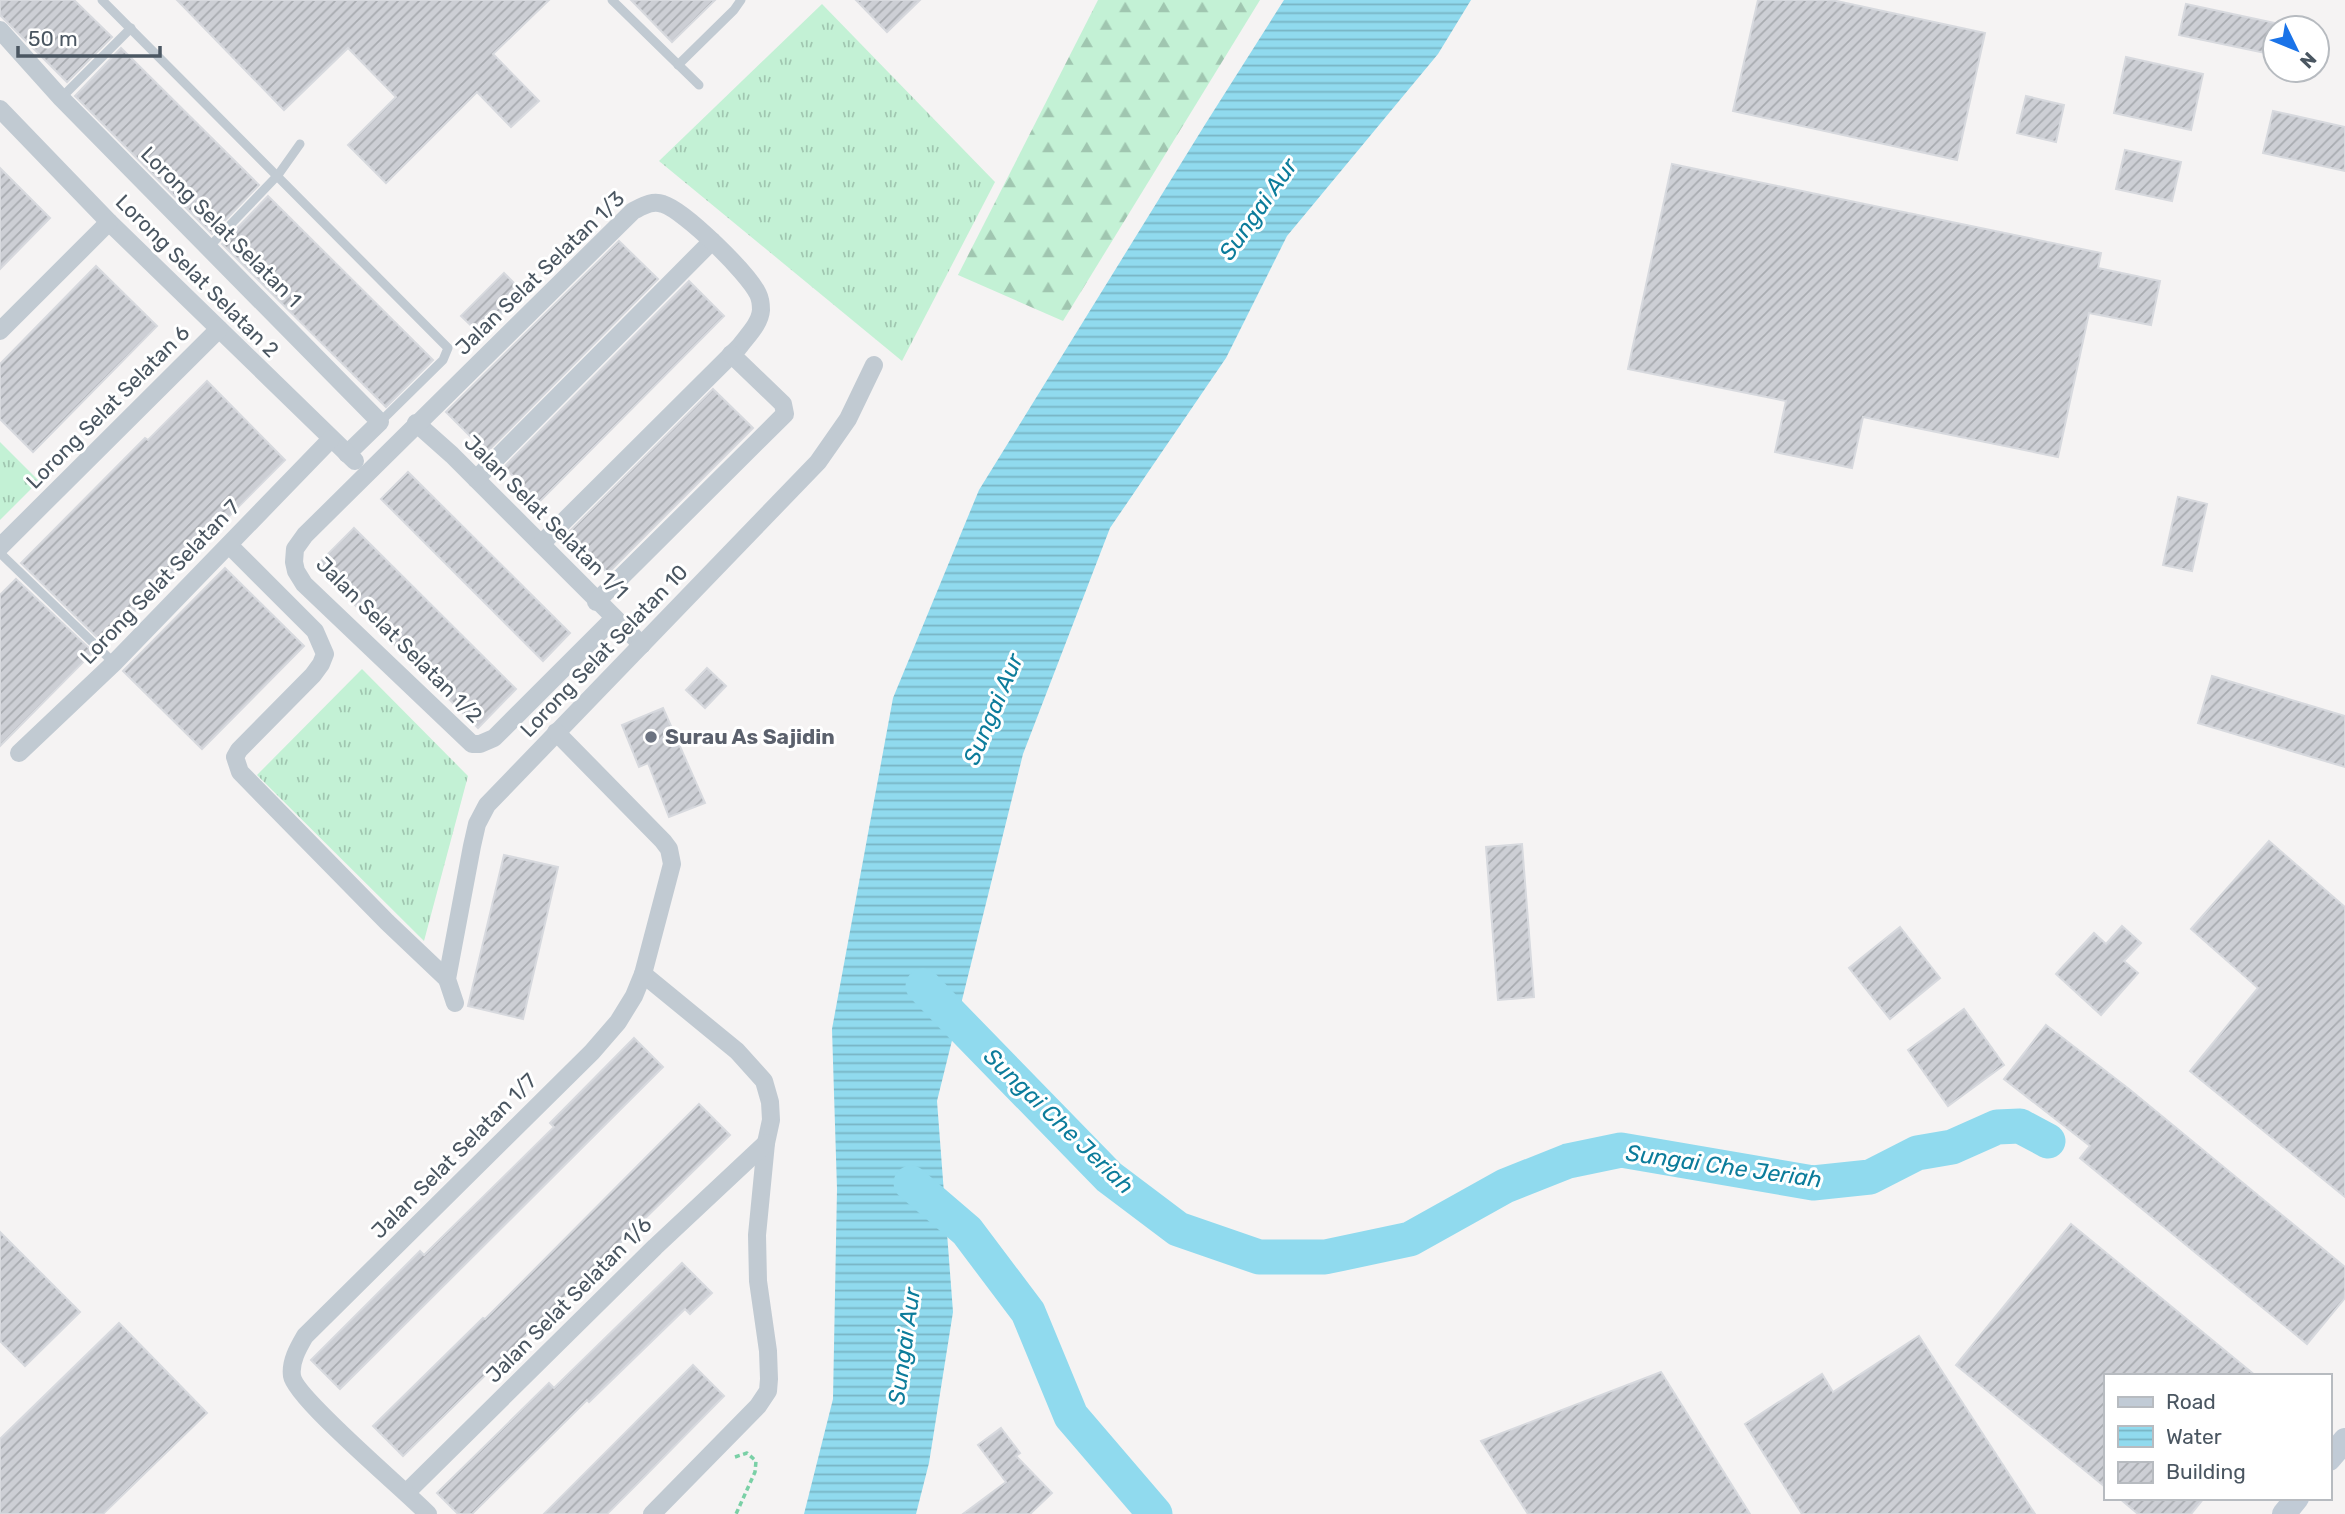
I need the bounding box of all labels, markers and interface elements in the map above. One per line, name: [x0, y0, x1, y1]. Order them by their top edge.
scale bar: [18, 14, 159, 58]
north arrow: [2261, 14, 2331, 84]
text: 50 m: [28, 26, 78, 51]
text: N: [2295, 47, 2321, 73]
street label: Lorong Selat Selatan 1: [136, 141, 307, 312]
water label: Sungai Aur: [1213, 152, 1304, 265]
street label: Jalan Selat Selatan 1/3: [450, 186, 629, 360]
street label: Lorong Selat Selatan 2: [111, 189, 284, 362]
street label: Lorong Selat Selatan 6: [21, 320, 194, 493]
street label: Jalan Selat Selatan 1/1: [459, 430, 633, 604]
street label: Lorong Selat Selatan 7: [75, 494, 245, 669]
street label: Jalan Selat Selatan 1/2: [311, 551, 488, 728]
street label: Lorong Selat Selatan 10: [515, 559, 693, 742]
water label: Sungai Aur: [957, 648, 1029, 769]
place label: Surau As Sajidin: [665, 724, 835, 749]
marker: Surau As Sajidin: [643, 729, 659, 745]
water label: Sungai Che Jeriah: [978, 1042, 1140, 1200]
street label: Jalan Selat Selatan 1/7: [366, 1068, 542, 1243]
water label: Sungai Che Jeriah: [1624, 1138, 1824, 1194]
street label: Jalan Selat Selatan 1/6: [481, 1212, 657, 1388]
water label: Sungai Aur: [882, 1284, 926, 1406]
legend: [2104, 1374, 2331, 1500]
text: Road: [2166, 1389, 2216, 1414]
text: Water: [2166, 1424, 2222, 1449]
text: Building: [2166, 1459, 2246, 1484]

